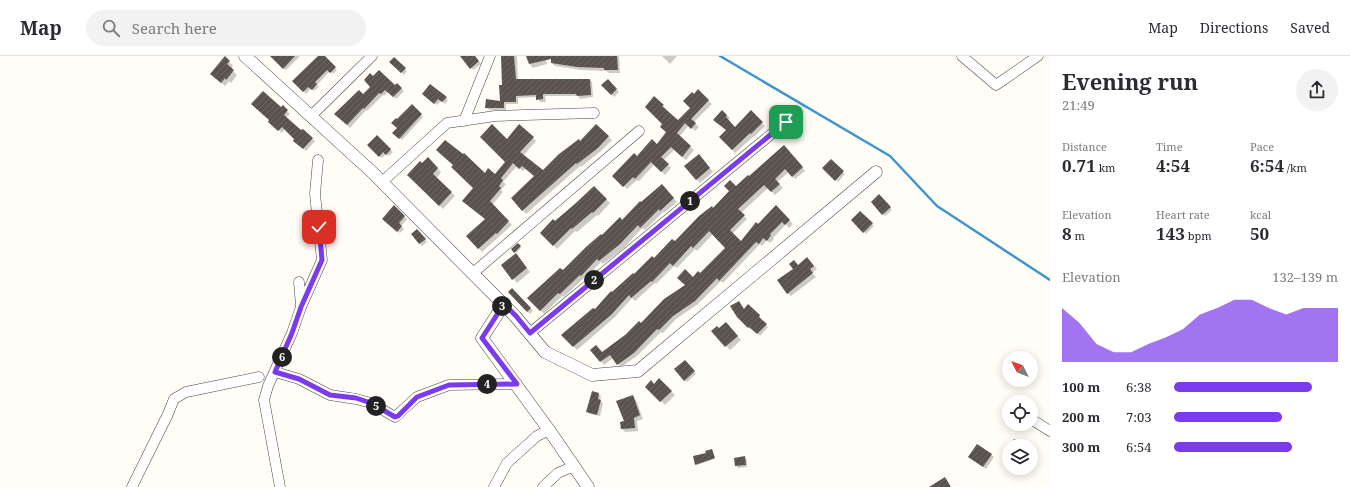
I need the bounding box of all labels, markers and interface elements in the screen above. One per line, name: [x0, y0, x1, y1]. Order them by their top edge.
search box: [86, 10, 366, 46]
text: Map: [20, 15, 62, 41]
icon: search: [100, 17, 122, 39]
text: Search here: [132, 18, 217, 38]
text: Map: [1148, 18, 1178, 37]
text: Directions: [1200, 18, 1268, 37]
text: Saved: [1290, 18, 1330, 37]
text: Evening run: [1062, 66, 1198, 96]
button: share: [1296, 69, 1338, 111]
text: 21:49: [1062, 96, 1095, 114]
pin: [769, 105, 803, 139]
icon: arrive: [775, 111, 797, 133]
text: Distance: [1062, 139, 1107, 154]
text: Time: [1156, 139, 1183, 154]
text: Pace: [1250, 139, 1274, 154]
text: 0.71: [1062, 154, 1096, 177]
text: 4:54: [1156, 154, 1190, 177]
text: 6:54: [1250, 154, 1284, 177]
text: km: [1096, 160, 1116, 175]
text: /km: [1284, 160, 1307, 175]
pin: 1: [680, 191, 700, 211]
text: 1: [687, 193, 693, 208]
text: Elevation: [1062, 207, 1112, 222]
text: Heart rate: [1156, 207, 1210, 222]
text: kcal: [1250, 207, 1271, 222]
pin: [302, 210, 336, 244]
icon: check: [308, 216, 330, 238]
text: 8: [1062, 222, 1072, 245]
text: 143: [1156, 222, 1185, 245]
text: 50: [1250, 222, 1269, 245]
text: m: [1072, 228, 1085, 243]
text: bpm: [1185, 228, 1212, 243]
text: Elevation: [1062, 268, 1121, 286]
text: 132–139 m: [1272, 268, 1338, 286]
pin: 2: [584, 270, 604, 290]
text: 2: [591, 272, 597, 287]
pin: 3: [492, 296, 512, 316]
text: 3: [499, 298, 505, 313]
pin: 6: [272, 347, 292, 367]
text: 6: [279, 349, 285, 364]
north arrow: [1002, 351, 1038, 387]
map controls: [1002, 351, 1038, 475]
pin: 4: [477, 374, 497, 394]
text: 4: [484, 376, 490, 391]
text: 100 m: [1062, 378, 1100, 396]
text: 6:38: [1126, 378, 1152, 396]
button: locate: [1002, 395, 1038, 431]
pin: 5: [366, 396, 386, 416]
text: 5: [373, 398, 379, 413]
text: 200 m: [1062, 408, 1100, 426]
text: 7:03: [1126, 408, 1152, 426]
text: 300 m: [1062, 438, 1100, 456]
text: 6:54: [1126, 438, 1152, 456]
button: layers: [1002, 439, 1038, 475]

